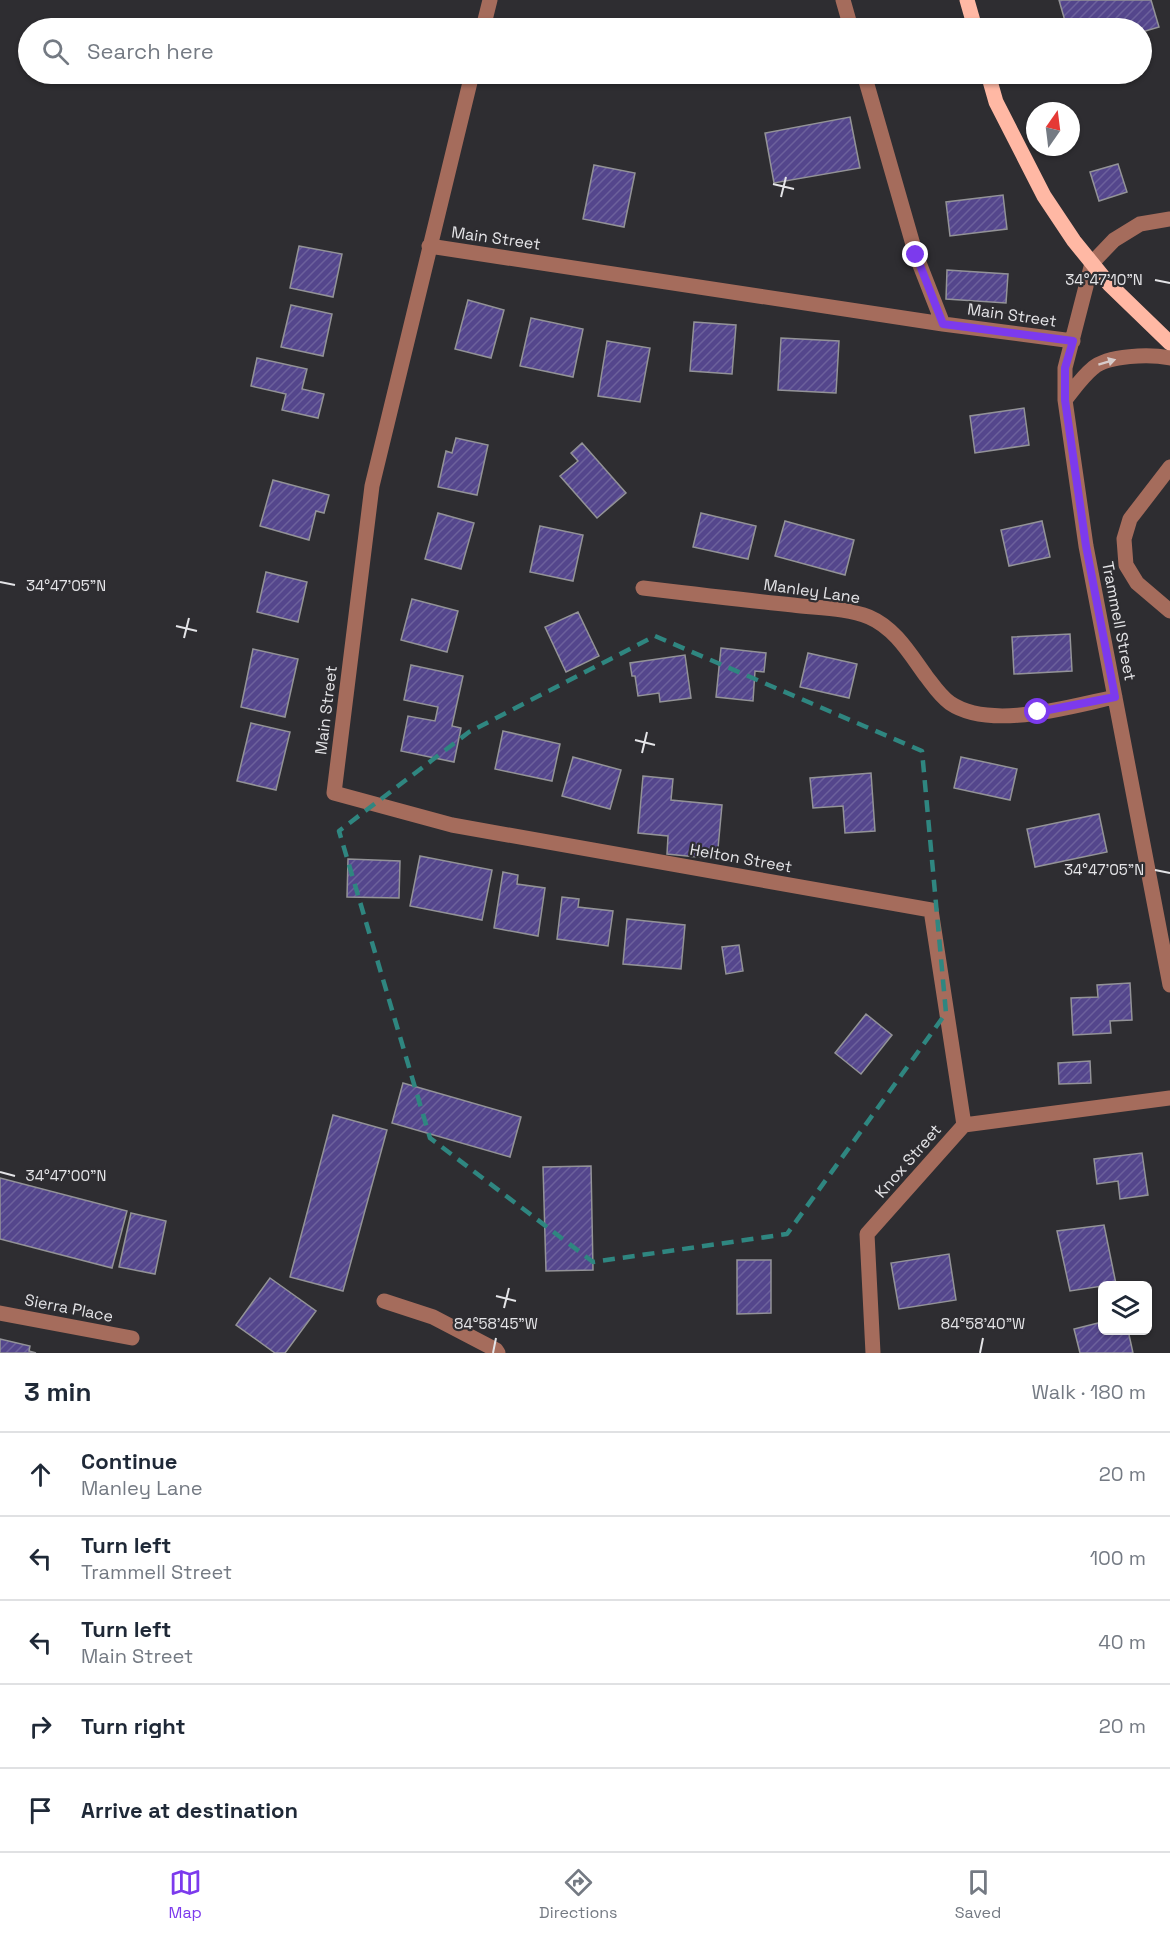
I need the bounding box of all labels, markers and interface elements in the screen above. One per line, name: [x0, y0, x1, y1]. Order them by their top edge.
search box: [18, 18, 1152, 84]
icon: search: [39, 35, 72, 68]
text: Search here: [87, 37, 214, 65]
north arrow: [1026, 102, 1080, 156]
street label: Main Street: [450, 221, 542, 255]
route end: [902, 241, 928, 267]
text: 34°47'10"N: [1065, 270, 1143, 289]
street label: Main Street: [966, 298, 1058, 332]
one-way arrow: [1098, 357, 1116, 366]
street label: Trammell Street: [1097, 560, 1141, 682]
street label: Manley Lane: [762, 574, 862, 608]
text: 34°47'05"N: [26, 576, 106, 595]
street label: Main Street: [310, 664, 342, 756]
route start: [1024, 698, 1050, 724]
street label: Helton Street: [688, 839, 794, 877]
text: 34°47'05"N: [1064, 860, 1144, 879]
street label: Knox Street: [870, 1120, 946, 1202]
text: 34°47'00"N: [26, 1166, 106, 1185]
map controls: [1098, 1281, 1152, 1335]
button: layers: [1098, 1281, 1152, 1335]
street label: Sierra Place: [23, 1289, 115, 1327]
text: 84°58'45"W: [454, 1314, 538, 1333]
text: 84°58'40"W: [941, 1314, 1025, 1333]
text: 3 min: [24, 1375, 92, 1409]
text: Walk · 180 m: [1032, 1379, 1146, 1405]
text: Continue: [81, 1447, 177, 1475]
icon: ahead: [24, 1458, 57, 1491]
text: 20 m: [1099, 1461, 1146, 1487]
text: Manley Lane: [81, 1475, 203, 1501]
text: Turn left: [81, 1531, 171, 1559]
icon: left: [24, 1542, 57, 1575]
text: 100 m: [1090, 1545, 1146, 1571]
text: Trammell Street: [81, 1559, 232, 1585]
text: Turn left: [81, 1615, 171, 1643]
icon: left: [24, 1626, 57, 1659]
text: 40 m: [1098, 1629, 1146, 1655]
text: Main Street: [81, 1643, 193, 1669]
icon: right: [24, 1710, 57, 1743]
text: Turn right: [81, 1712, 186, 1740]
text: 20 m: [1099, 1713, 1146, 1739]
icon: arrive: [24, 1794, 57, 1827]
text: Arrive at destination: [81, 1796, 298, 1824]
tab: Map: [169, 1866, 202, 1923]
tab: Directions: [539, 1866, 618, 1923]
tab: Saved: [955, 1866, 1001, 1923]

